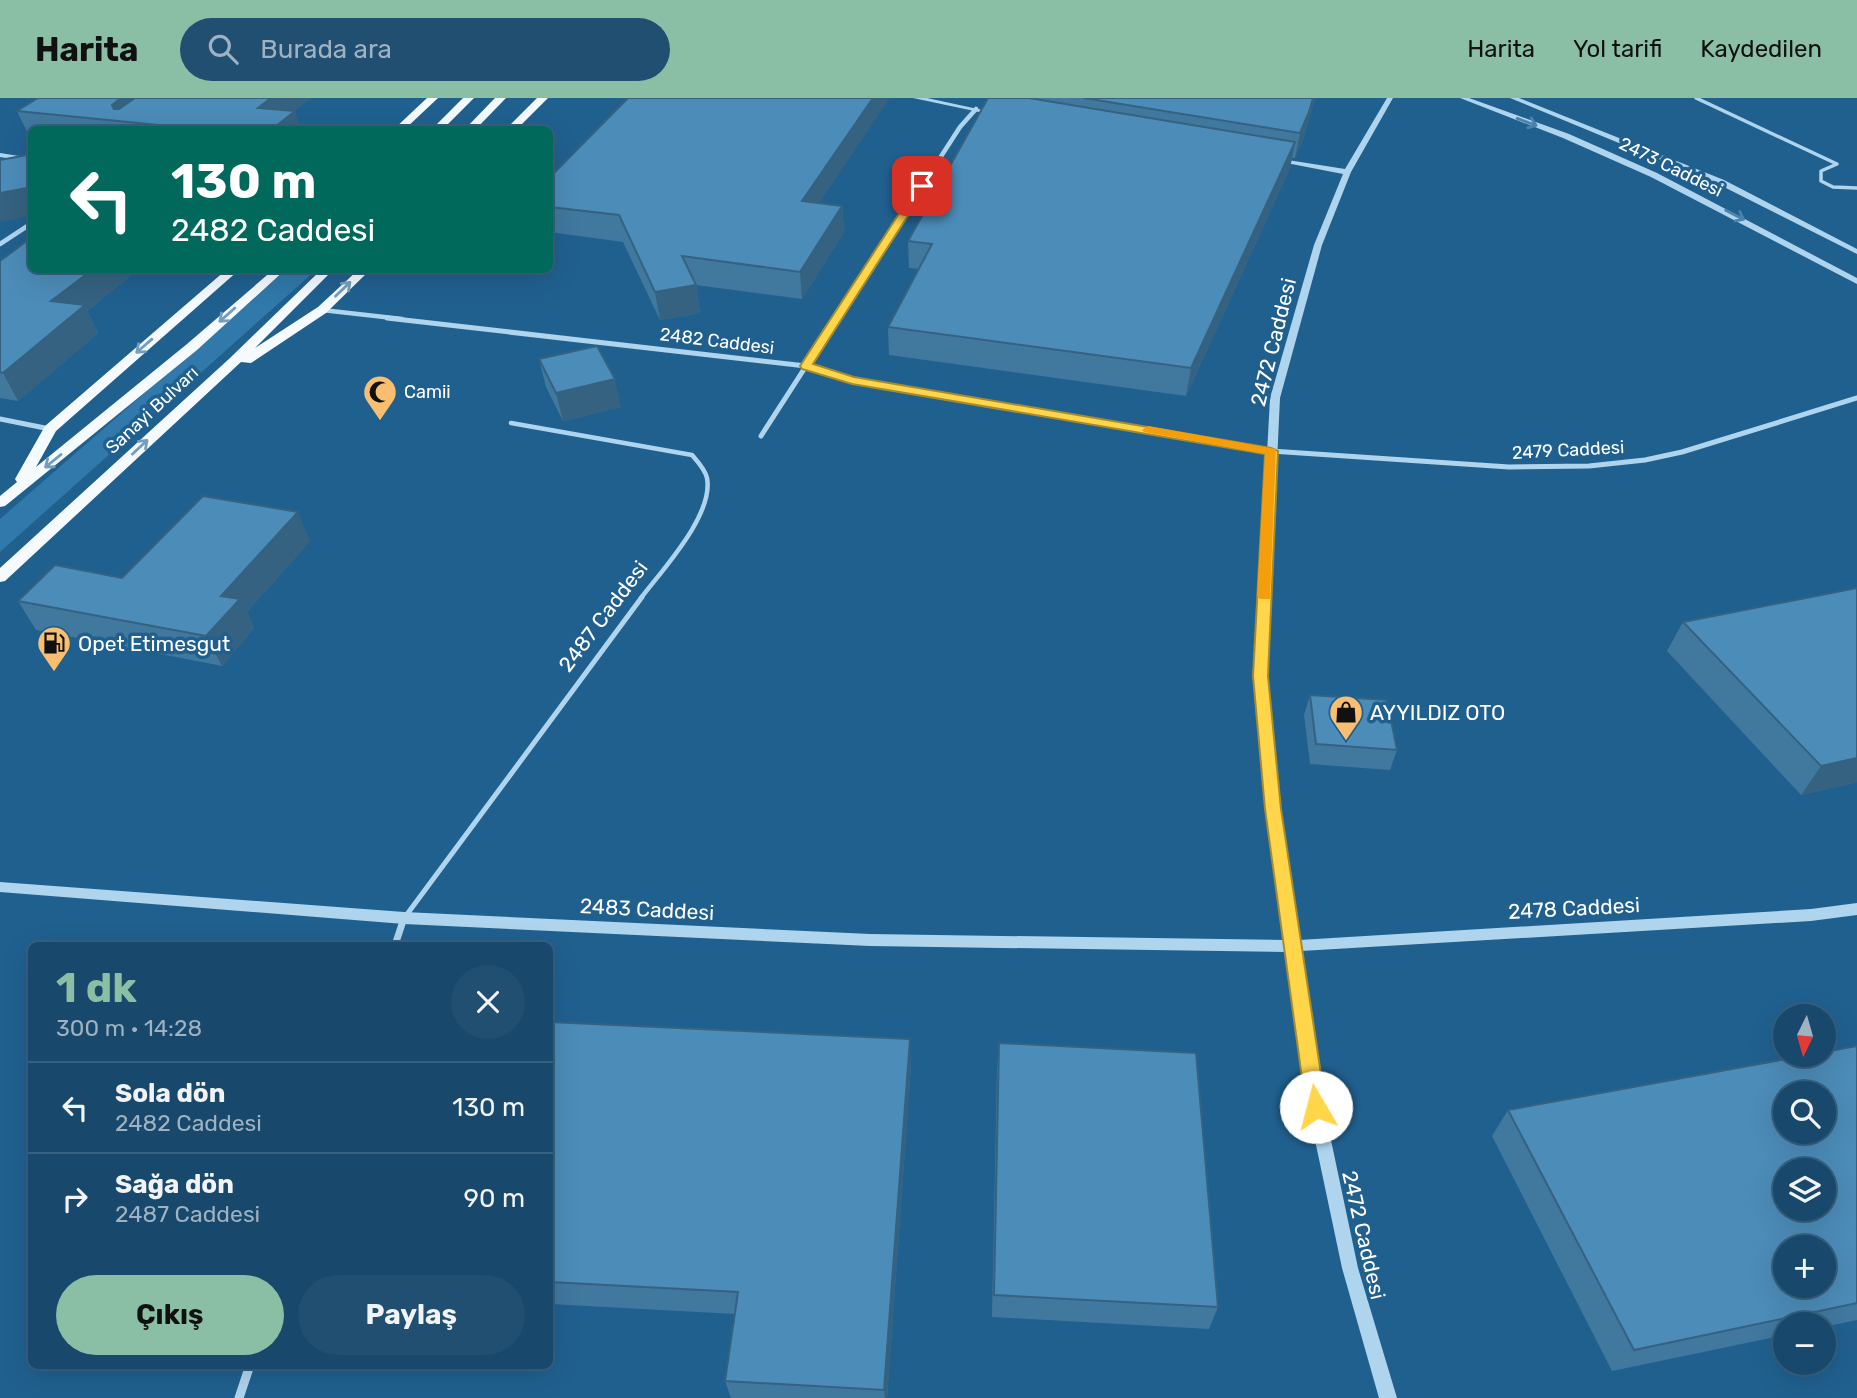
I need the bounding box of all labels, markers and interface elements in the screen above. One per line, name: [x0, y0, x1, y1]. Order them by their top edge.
search box: [180, 18, 670, 81]
text: Harita: [35, 30, 138, 69]
icon: search: [204, 30, 242, 68]
text: Burada ara: [260, 34, 392, 65]
text: Harita: [1467, 35, 1535, 63]
text: Yol tarifi: [1573, 35, 1662, 63]
text: Kaydedilen: [1700, 35, 1822, 63]
one-way arrow: [1516, 117, 1538, 129]
street label: 2473 Caddesi: [1616, 132, 1726, 202]
text: 130 m: [171, 152, 316, 210]
icon: left: [56, 154, 147, 245]
pin: [892, 156, 952, 216]
icon: arrive: [903, 167, 941, 205]
one-way arrow: [1724, 209, 1745, 223]
text: 2482 Caddesi: [171, 211, 375, 249]
street label: 2472 Caddesi: [1245, 275, 1301, 409]
one-way arrow: [335, 280, 352, 297]
one-way arrow: [219, 307, 237, 323]
street label: 2482 Caddesi: [659, 323, 775, 359]
one-way arrow: [136, 338, 154, 354]
street label: Sanayi Bulvarı: [101, 362, 203, 458]
mosque icon: Camii: [361, 373, 399, 422]
place label: Camii: [404, 381, 451, 403]
street label: 2479 Caddesi: [1511, 436, 1625, 464]
one-way arrow: [131, 439, 148, 456]
one-way arrow: [44, 453, 62, 468]
street label: 2487 Caddesi: [553, 556, 653, 676]
fuel station icon: Opet Etimesgut: [35, 624, 73, 673]
place label: Opet Etimesgut: [78, 631, 230, 656]
shop icon: AYYILDIZ OTO: [1327, 693, 1365, 742]
place label: AYYILDIZ OTO: [1370, 700, 1505, 725]
street label: 2478 Caddesi: [1507, 892, 1641, 924]
street label: 2483 Caddesi: [579, 893, 715, 925]
text: 1 dk: [56, 963, 137, 1013]
button: close: [451, 965, 525, 1039]
north arrow: [1773, 1004, 1836, 1068]
map controls: [1773, 1004, 1836, 1375]
text: 300 m · 14:28: [56, 1014, 202, 1042]
position arrow: [1279, 1070, 1353, 1144]
text: Sola dön: [115, 1078, 225, 1109]
button: search: [1773, 1081, 1836, 1144]
icon: left: [56, 1089, 94, 1127]
text: 130 m: [452, 1092, 525, 1123]
text: 2482 Caddesi: [115, 1109, 262, 1137]
button: layers: [1773, 1158, 1836, 1221]
street label: 2472 Caddesi: [1337, 1168, 1391, 1302]
text: Sağa dön: [115, 1169, 234, 1200]
icon: right: [56, 1180, 94, 1218]
text: 90 m: [464, 1183, 525, 1214]
text: 2487 Caddesi: [115, 1200, 260, 1228]
button: +: [1773, 1235, 1836, 1298]
button: Çıkış: [56, 1275, 284, 1355]
button: Paylaş: [298, 1275, 525, 1355]
button: −: [1773, 1312, 1836, 1375]

